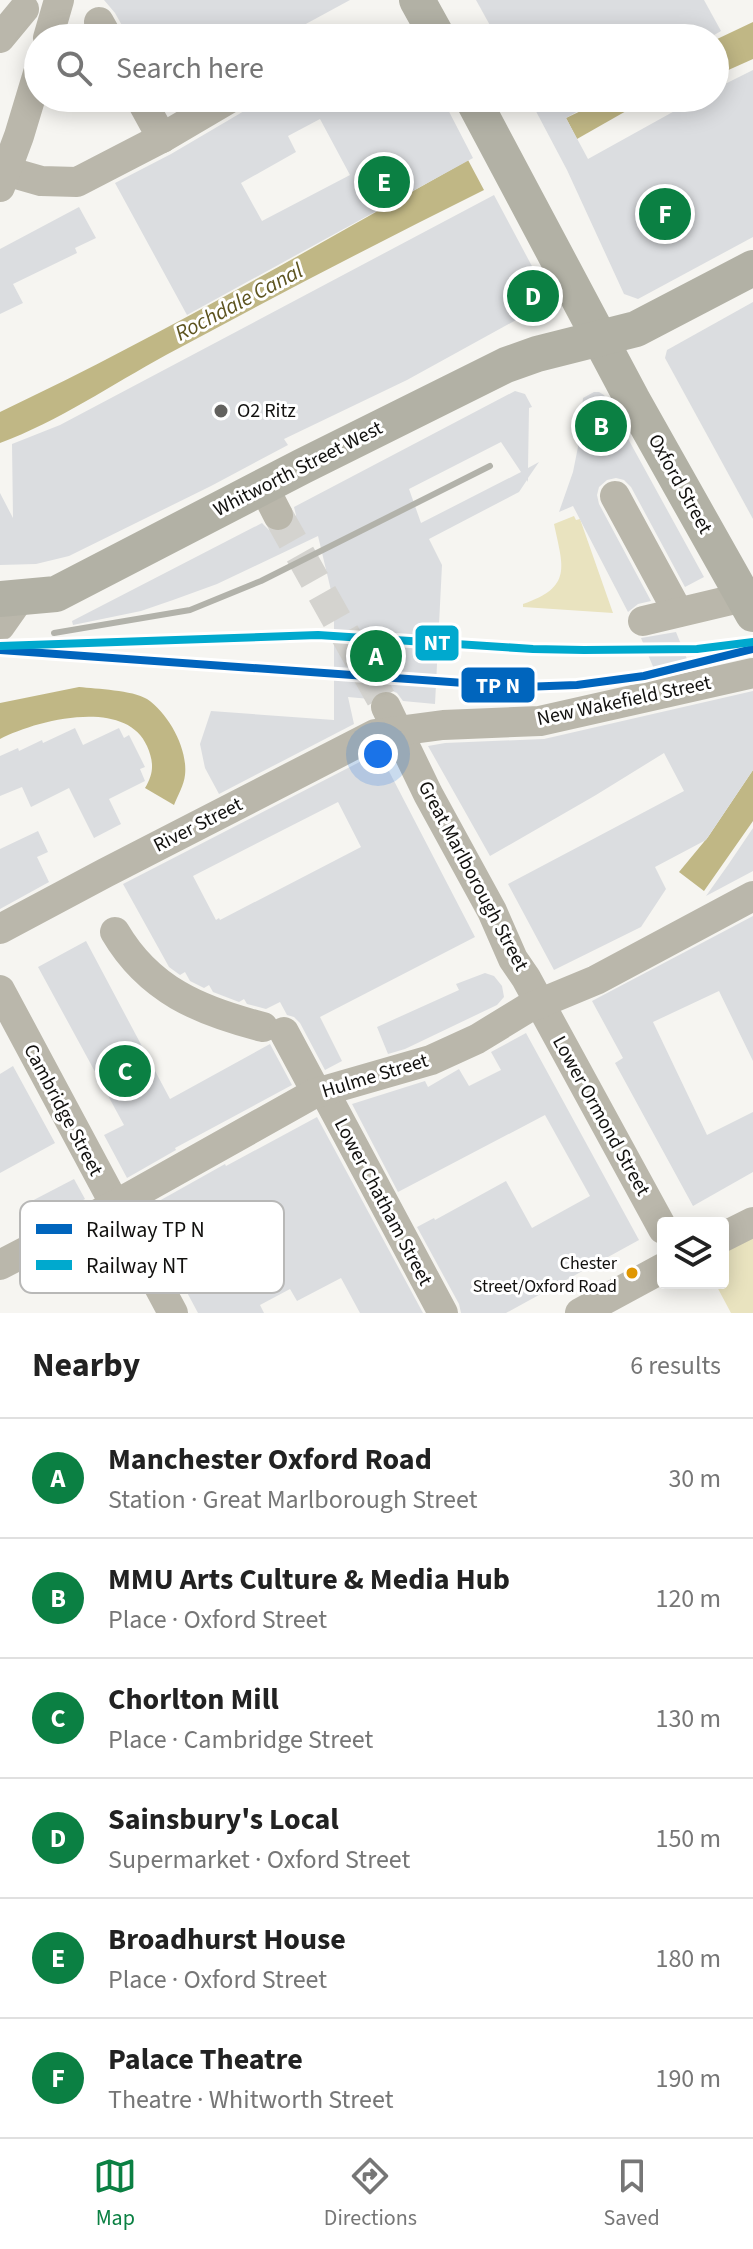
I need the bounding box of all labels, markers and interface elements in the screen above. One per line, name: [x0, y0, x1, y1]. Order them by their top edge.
search box: [24, 24, 729, 112]
icon: search: [52, 46, 96, 90]
text: Search here: [116, 47, 264, 90]
pin: E: [358, 152, 410, 212]
pin: F: [639, 184, 691, 244]
water label: Rochdale Canal: [169, 255, 309, 349]
pin: D: [507, 266, 559, 326]
pin: B: [575, 396, 627, 456]
place label: O2 Ritz: [237, 397, 296, 425]
marker: O2 Ritz: [212, 402, 230, 420]
street label: Whitworth Street West: [209, 414, 388, 524]
street label: Oxford Street: [641, 429, 719, 539]
line badge: NT: [414, 624, 460, 662]
pin: A: [350, 626, 402, 686]
text: NT: [424, 627, 450, 659]
line badge: TP N: [460, 666, 536, 704]
street label: New Wakefield Street: [534, 669, 714, 733]
text: TP N: [476, 670, 520, 702]
your location: [358, 734, 398, 774]
street label: Great Marlborough Street: [411, 776, 535, 976]
street label: River Street: [149, 791, 248, 859]
street label: Lower Ormond Street: [545, 1031, 657, 1201]
street label: Cambridge Street: [16, 1039, 110, 1181]
pin: C: [99, 1041, 151, 1101]
street label: Hulme Street: [318, 1047, 432, 1105]
street label: Lower Chatham Street: [327, 1113, 439, 1291]
legend: [20, 1201, 284, 1293]
text: Railway TP N: [86, 1214, 205, 1246]
map controls: [657, 1217, 729, 1289]
button: layers: [657, 1217, 729, 1289]
text: Railway NT: [86, 1250, 188, 1282]
place label: Chester Street/Oxford Road: [473, 1251, 618, 1299]
marker: Chester Street/Oxford Road: [624, 1265, 640, 1281]
text: Nearby: [32, 1341, 140, 1390]
text: 6 results: [630, 1347, 721, 1384]
text: Manchester Oxford Road: [108, 1438, 432, 1481]
text: A: [51, 1460, 65, 1497]
text: 30 m: [668, 1460, 721, 1497]
text: Station · Great Marlborough Street: [108, 1481, 477, 1518]
text: MMU Arts Culture & Media Hub: [108, 1558, 510, 1601]
text: B: [50, 1580, 66, 1617]
text: 120 m: [655, 1580, 721, 1617]
text: Place · Oxford Street: [108, 1601, 327, 1638]
text: Chorlton Mill: [108, 1678, 279, 1721]
text: C: [50, 1700, 66, 1737]
text: 130 m: [655, 1700, 721, 1737]
text: Place · Cambridge Street: [108, 1721, 373, 1758]
text: Sainsbury's Local: [108, 1798, 339, 1841]
text: D: [50, 1820, 66, 1857]
text: 150 m: [655, 1820, 721, 1857]
text: Supermarket · Oxford Street: [108, 1841, 410, 1878]
text: Broadhurst House: [108, 1918, 346, 1961]
text: E: [51, 1940, 65, 1977]
text: 180 m: [655, 1940, 721, 1977]
text: Place · Oxford Street: [108, 1961, 327, 1998]
text: Palace Theatre: [108, 2038, 303, 2081]
text: F: [51, 2060, 65, 2097]
text: 190 m: [655, 2060, 721, 2097]
text: Theatre · Whitworth Street: [108, 2081, 393, 2118]
tab: Map: [93, 2154, 137, 2234]
tab: Directions: [324, 2154, 417, 2234]
tab: Saved: [604, 2154, 660, 2234]

